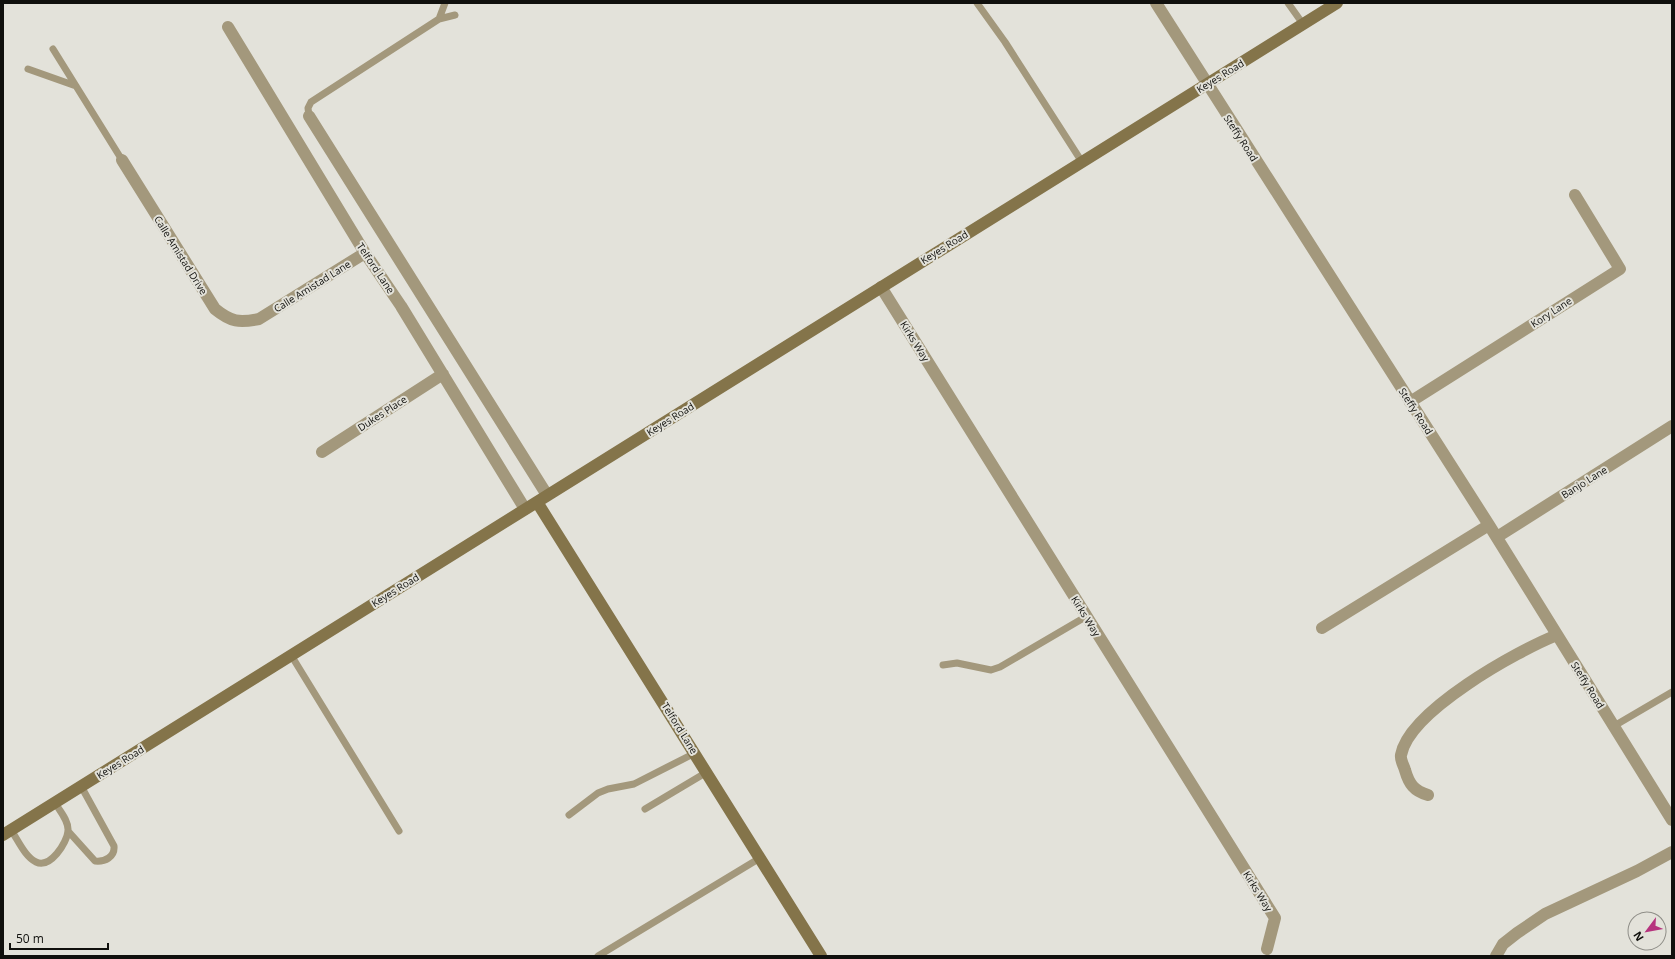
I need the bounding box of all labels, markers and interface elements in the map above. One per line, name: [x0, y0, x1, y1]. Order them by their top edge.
street label: Keyes Road: [1194, 56, 1246, 96]
street label: Steffy Road: [1221, 112, 1261, 164]
street label: Calle Amistad Drive: [151, 213, 211, 297]
street label: Keyes Road: [918, 227, 970, 267]
street label: Telford Lane: [354, 240, 398, 296]
street label: Calle Amistad Lane: [271, 256, 353, 315]
street label: Kory Lane: [1528, 293, 1575, 330]
street label: Kirks Way: [897, 318, 933, 365]
street label: Steffy Road: [1396, 385, 1436, 437]
street label: Dukes Place: [355, 392, 410, 434]
street label: Keyes Road: [644, 399, 696, 439]
street label: Banjo Lane: [1558, 462, 1610, 502]
street label: Keyes Road: [369, 570, 421, 610]
street label: Kirks Way: [1068, 593, 1104, 640]
street label: Steffy Road: [1568, 659, 1608, 711]
street label: Telford Lane: [659, 700, 702, 757]
street label: Keyes Road: [94, 742, 146, 782]
street label: Kirks Way: [1240, 868, 1276, 915]
north arrow: [1627, 911, 1667, 951]
scale bar: [10, 925, 108, 951]
text: N: [1629, 929, 1647, 944]
text: 50 m: [16, 930, 44, 947]

